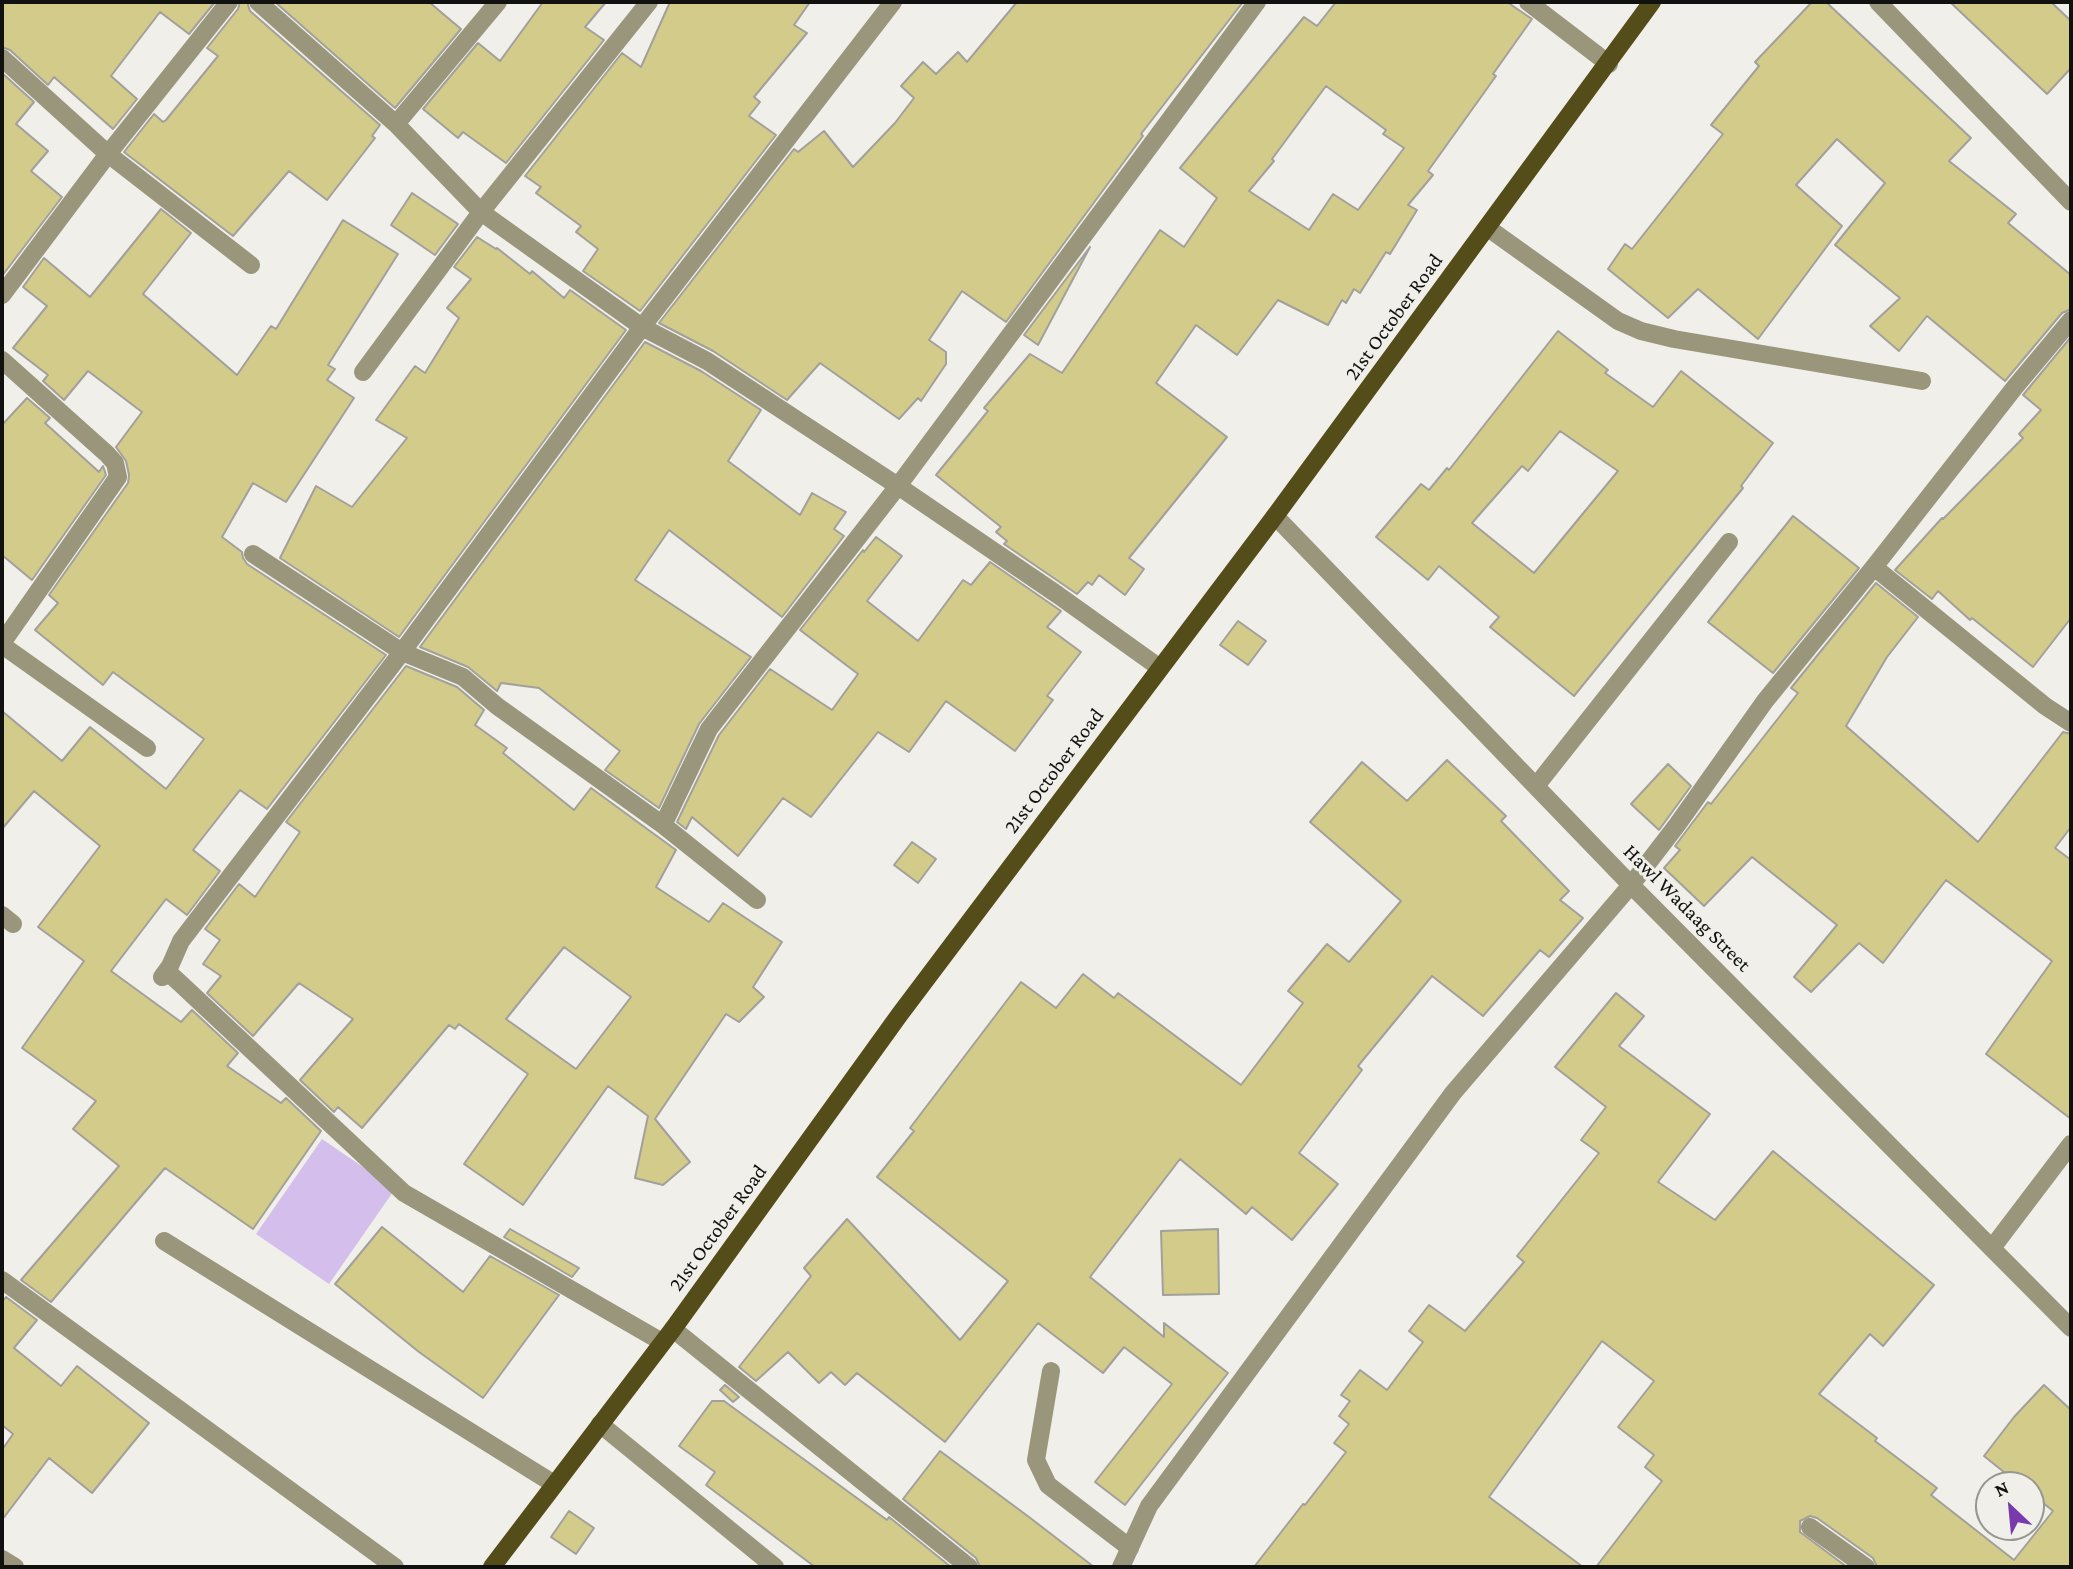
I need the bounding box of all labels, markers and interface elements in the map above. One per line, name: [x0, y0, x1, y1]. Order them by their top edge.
street label: 21st October Road: [1340, 249, 1448, 385]
street label: 21st October Road: [999, 703, 1109, 839]
street label: Hawl Wadaag Street: [1618, 839, 1756, 977]
street label: 21st October Road: [664, 1160, 772, 1296]
north arrow: [1975, 1471, 2045, 1541]
text: N: [1991, 1476, 2012, 1501]

